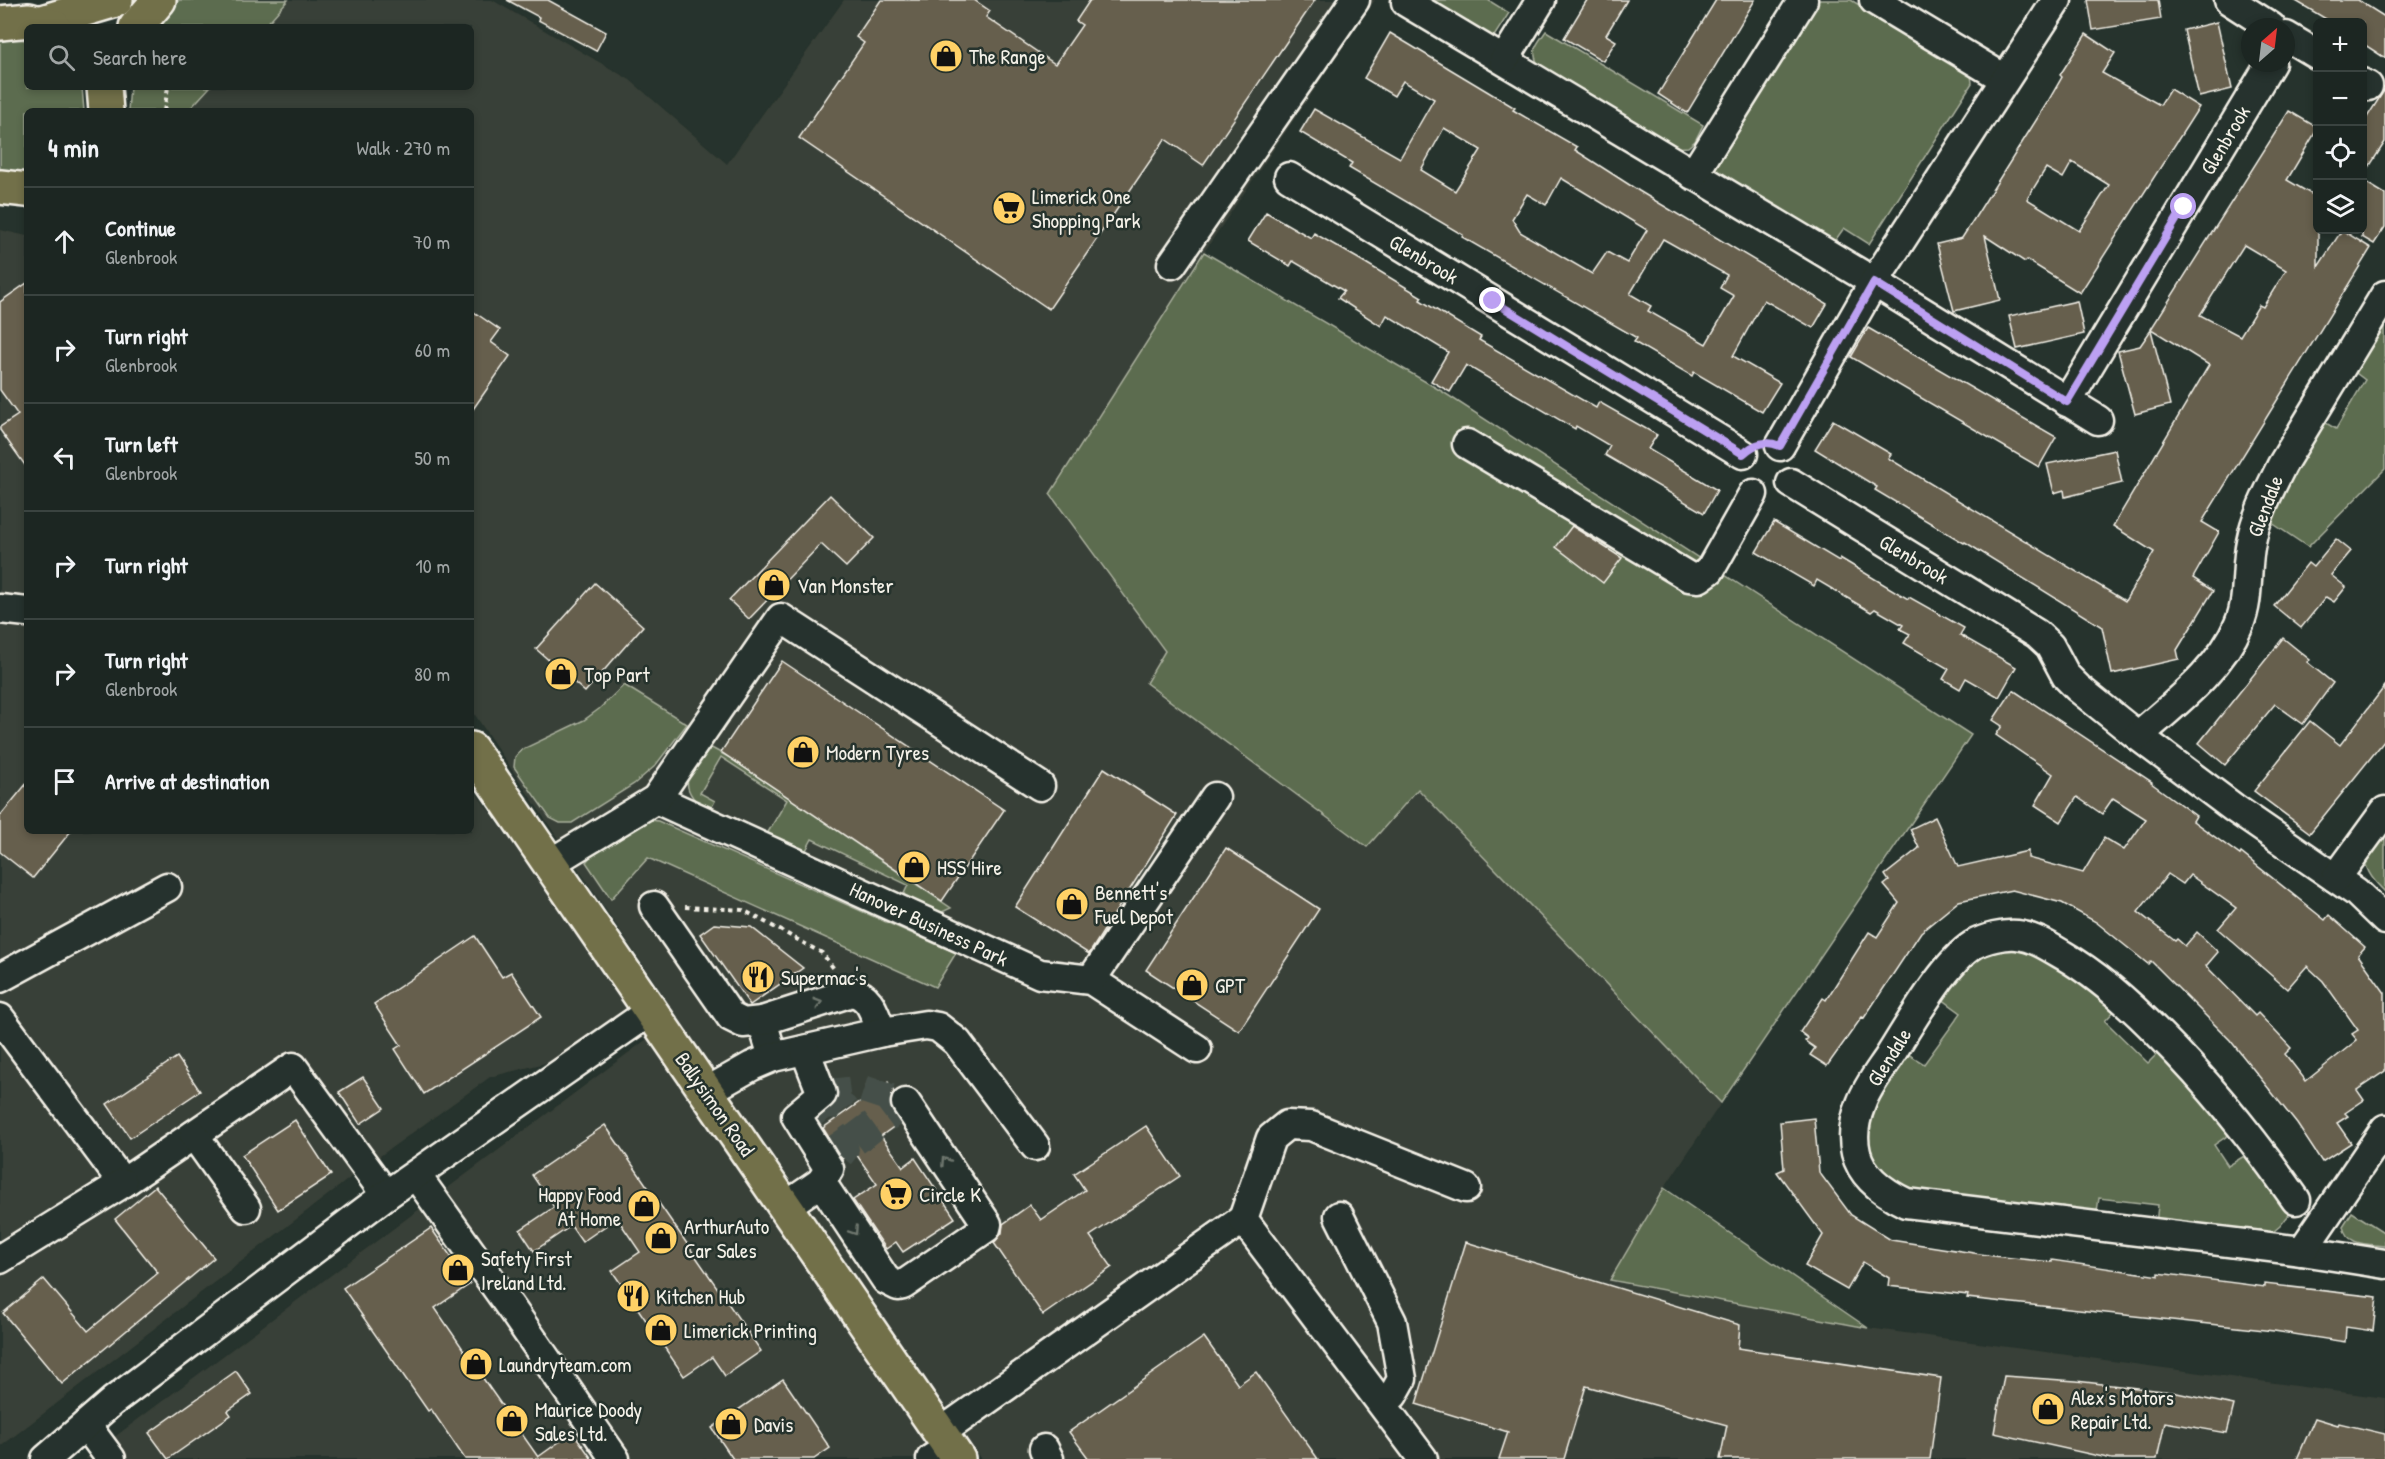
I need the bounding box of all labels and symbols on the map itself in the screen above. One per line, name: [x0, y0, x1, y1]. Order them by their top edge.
north arrow: [2241, 18, 2295, 72]
shop icon: The Range: [928, 38, 964, 74]
place label: The Range: [969, 42, 1046, 71]
street label: Glenbrook: [2193, 100, 2257, 180]
place label: Limerick One Shopping Park: [1032, 182, 1141, 235]
supermarket icon: Limerick One Shopping Park: [991, 190, 1027, 226]
route start: [2170, 193, 2196, 219]
street label: Glenbrook: [1384, 227, 1464, 291]
route end: [1479, 287, 1505, 313]
street label: Glendale: [2240, 471, 2290, 541]
street label: Glenbrook: [1874, 527, 1954, 591]
shop icon: Van Monster: [756, 567, 792, 603]
place label: Van Monster: [797, 571, 894, 600]
shop icon: Top Part: [543, 656, 579, 692]
place label: Top Part: [584, 660, 651, 689]
shop icon: Modern Tyres: [785, 734, 821, 770]
place label: Modern Tyres: [826, 738, 929, 767]
shop icon: HSS Hire: [896, 849, 932, 885]
place label: HSS Hire: [937, 853, 1002, 882]
street label: Hanover Business Park: [845, 875, 1013, 974]
place label: Bennett's Fuel Depot: [1094, 878, 1174, 931]
shop icon: Bennett's Fuel Depot: [1054, 886, 1090, 922]
restaurant icon: Supermac's: [740, 959, 776, 995]
place label: Supermac's: [781, 963, 867, 992]
shop icon: GPT: [1174, 967, 1210, 1003]
place label: GPT: [1215, 971, 1246, 1000]
one-way arrow: [812, 997, 823, 1010]
street label: Glendale: [1860, 1022, 1918, 1092]
street label: Ballysimon Road: [668, 1046, 762, 1162]
one-way arrow: [941, 1157, 952, 1168]
supermarket icon: Circle K: [878, 1176, 914, 1212]
place label: Happy Food At Home: [538, 1180, 621, 1233]
place label: Circle K: [919, 1180, 981, 1209]
shop icon: Happy Food At Home: [626, 1188, 662, 1224]
place label: ArthurAuto Car Sales: [684, 1212, 769, 1265]
shop icon: ArthurAuto Car Sales: [643, 1220, 679, 1256]
one-way arrow: [846, 1225, 858, 1235]
place label: Safety First Ireland Ltd.: [481, 1244, 572, 1297]
shop icon: Safety First Ireland Ltd.: [440, 1252, 476, 1288]
restaurant icon: Kitchen Hub: [615, 1278, 651, 1314]
place label: Kitchen Hub: [656, 1282, 745, 1311]
shop icon: Limerick Printing: [643, 1312, 679, 1348]
place label: Limerick Printing: [684, 1316, 817, 1345]
shop icon: Laundryteam.com: [458, 1346, 494, 1382]
place label: Laundryteam.com: [499, 1350, 632, 1379]
place label: Alex's Motors Repair Ltd.: [2071, 1383, 2174, 1436]
shop icon: Alex's Motors Repair Ltd.: [2030, 1391, 2066, 1427]
place label: Maurice Doody Sales Ltd.: [535, 1395, 642, 1448]
shop icon: Maurice Doody Sales Ltd.: [494, 1403, 530, 1439]
shop icon: Davis: [713, 1406, 749, 1442]
place label: Davis: [754, 1410, 793, 1439]

